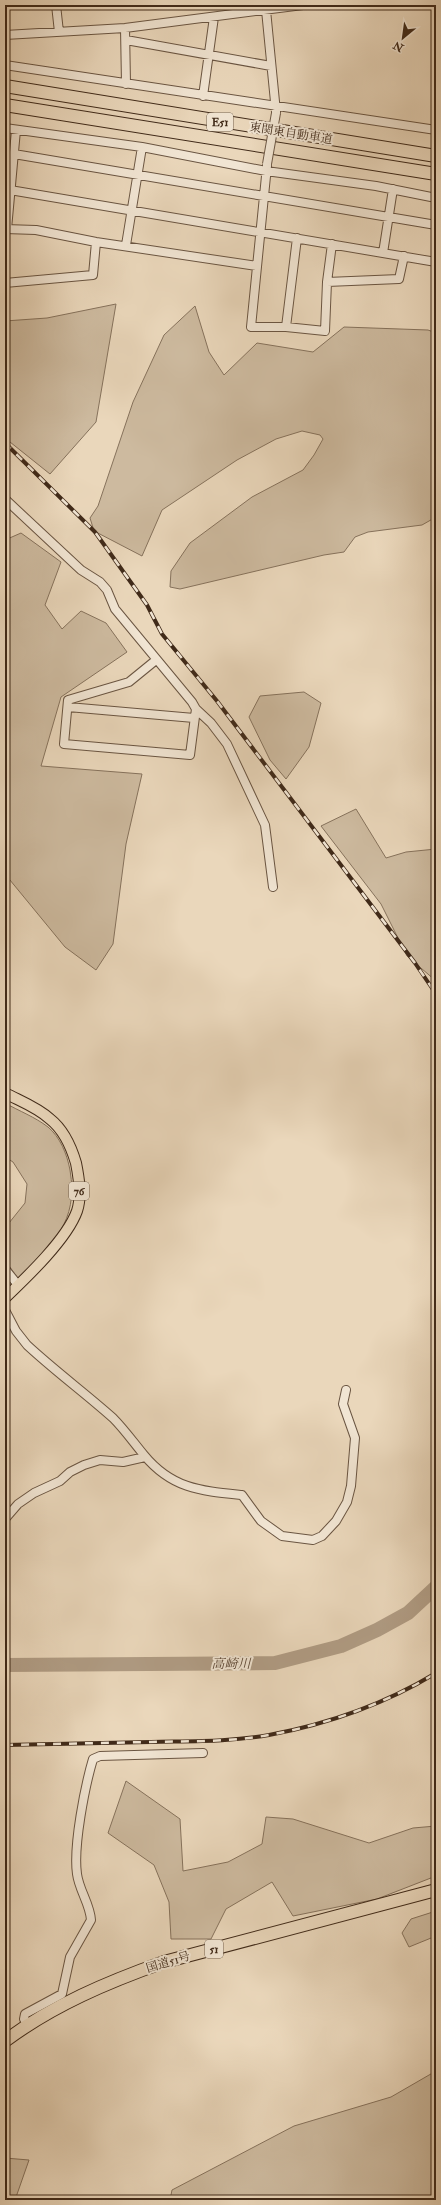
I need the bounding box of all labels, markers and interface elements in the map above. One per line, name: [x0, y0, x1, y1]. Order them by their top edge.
north arrow: [383, 18, 423, 58]
text: N: [390, 38, 407, 55]
road number: E51: [207, 113, 233, 131]
street label: 東関東自動車道: [248, 120, 334, 147]
road number: 76: [69, 1182, 89, 1200]
water label: 高崎川: [211, 1656, 252, 1672]
road number: 51: [205, 1940, 223, 1958]
street label: 国道51号: [144, 1949, 192, 1976]

